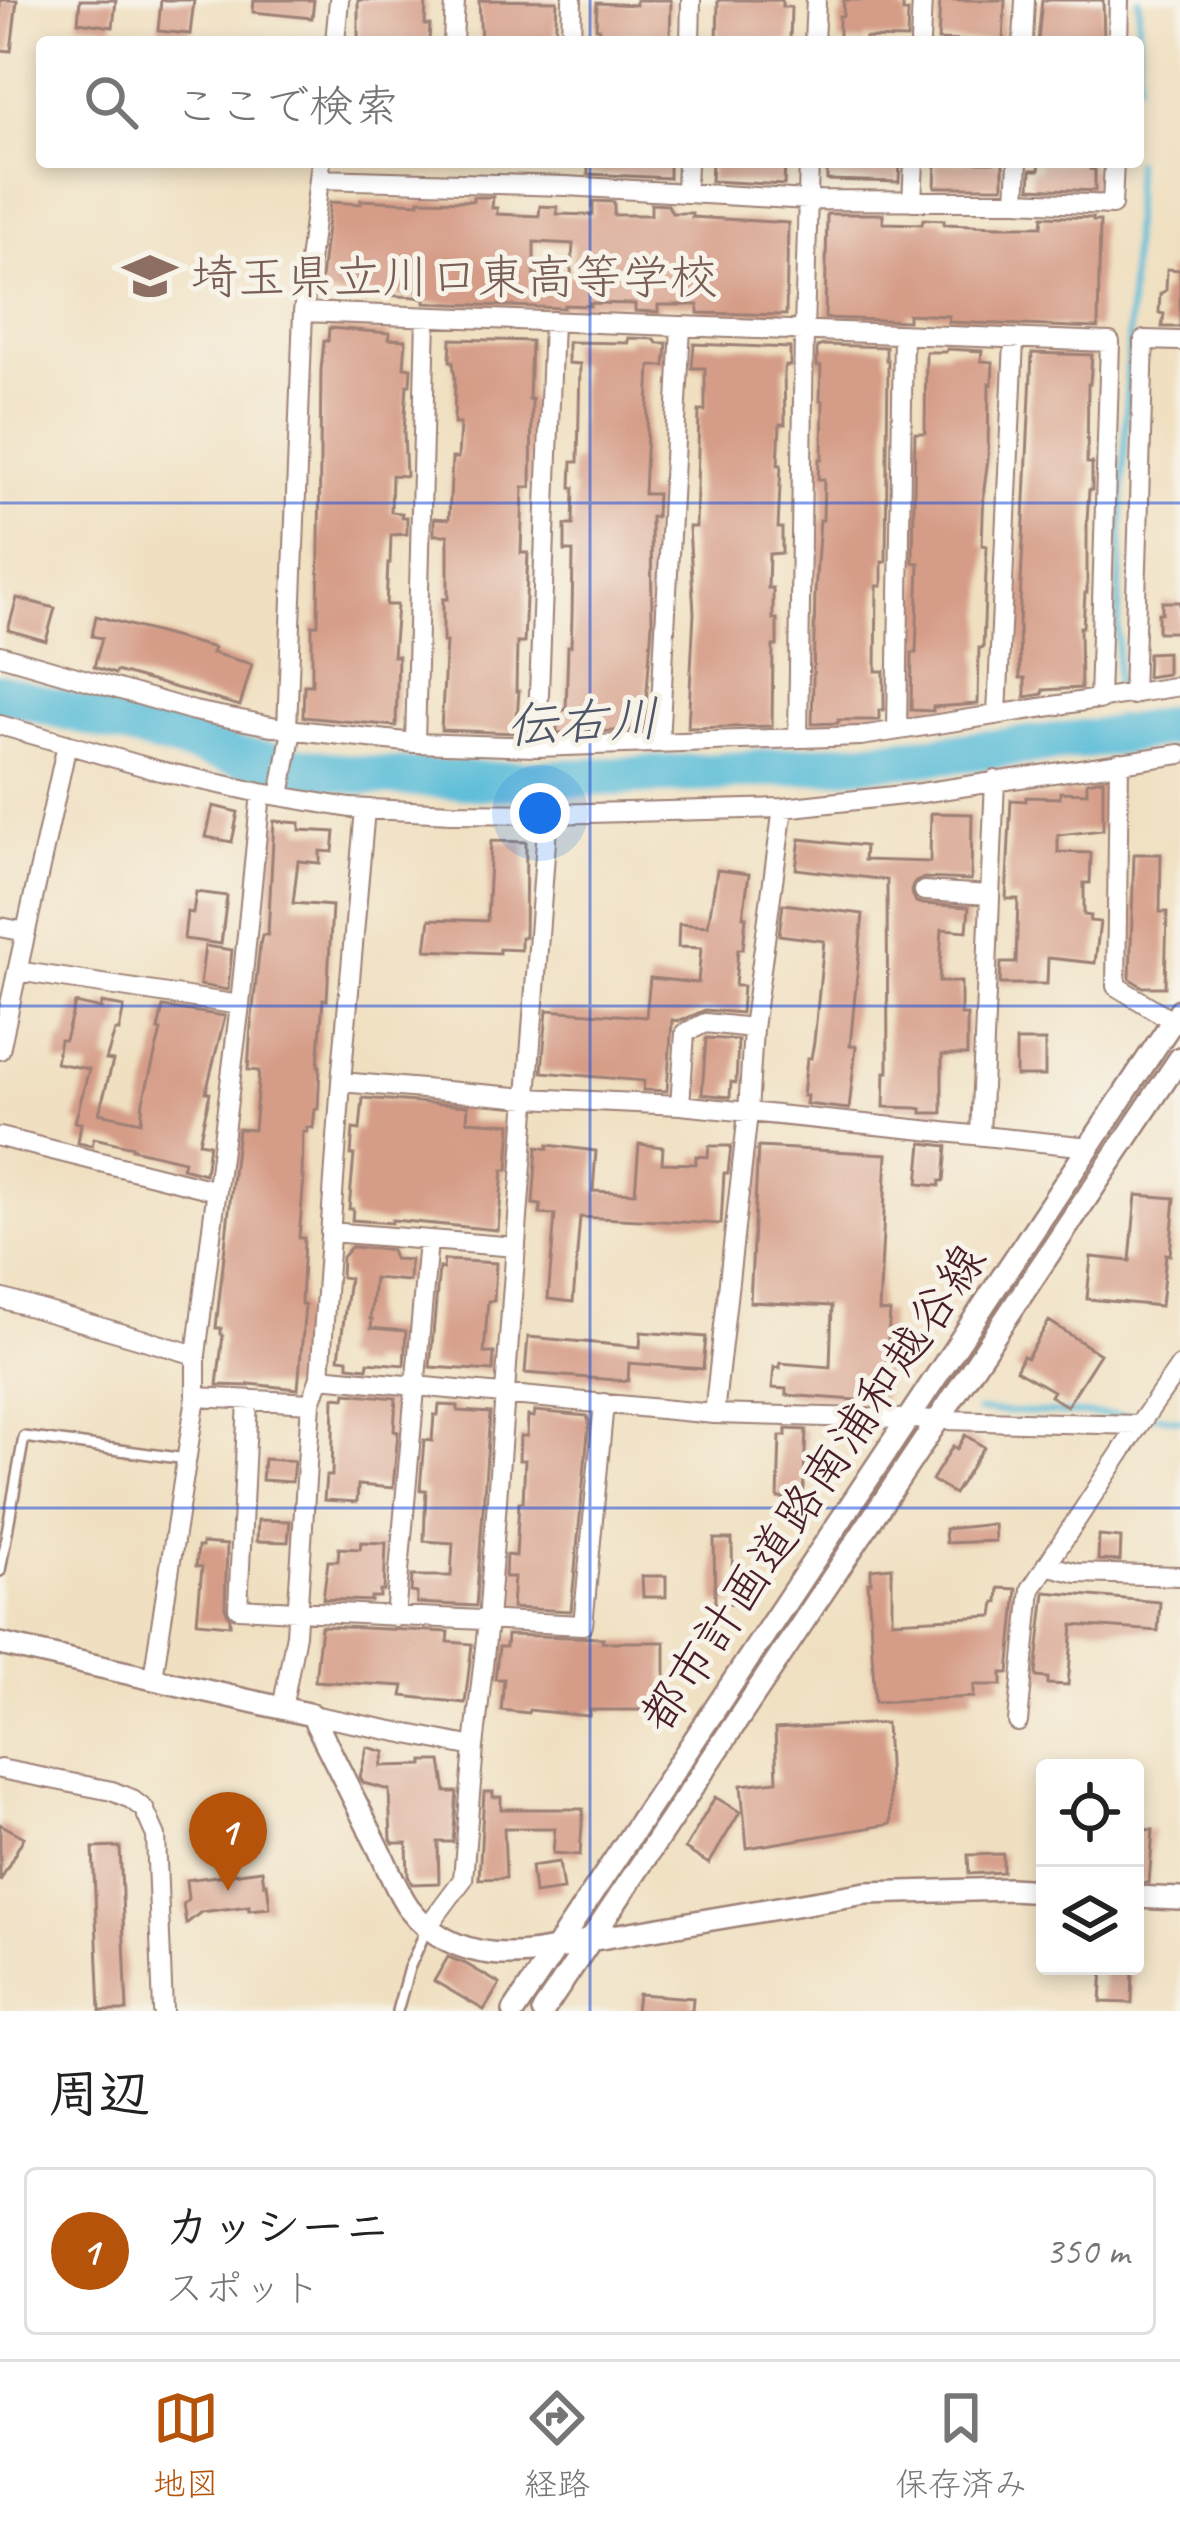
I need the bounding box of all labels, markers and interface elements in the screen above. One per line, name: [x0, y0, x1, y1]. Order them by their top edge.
search box: [36, 36, 1144, 168]
icon: search: [78, 69, 144, 135]
text: ここで検索: [174, 78, 399, 135]
school or university icon: 埼玉県立川口東高等学校: [121, 247, 179, 305]
place label: 埼玉県立川口東高等学校: [190, 247, 718, 307]
water label: 伝右川: [505, 686, 661, 758]
your location: [510, 783, 570, 843]
street label: 都市計画道路南浦和越谷線: [627, 1232, 999, 1743]
map controls: [1036, 1759, 1144, 1975]
button: locate: [1036, 1759, 1144, 1867]
pin: 1: [189, 1792, 267, 1891]
button: layers: [1036, 1867, 1144, 1975]
text: 周辺: [48, 2062, 150, 2126]
text: カッシーニ: [165, 2199, 390, 2256]
text: 1: [81, 2227, 99, 2276]
text: 350 m: [1045, 2227, 1129, 2276]
text: スポット: [165, 2264, 321, 2313]
tab: 地図: [153, 2385, 219, 2505]
tab: 経路: [524, 2385, 590, 2505]
tab: 保存済み: [895, 2385, 1027, 2505]

